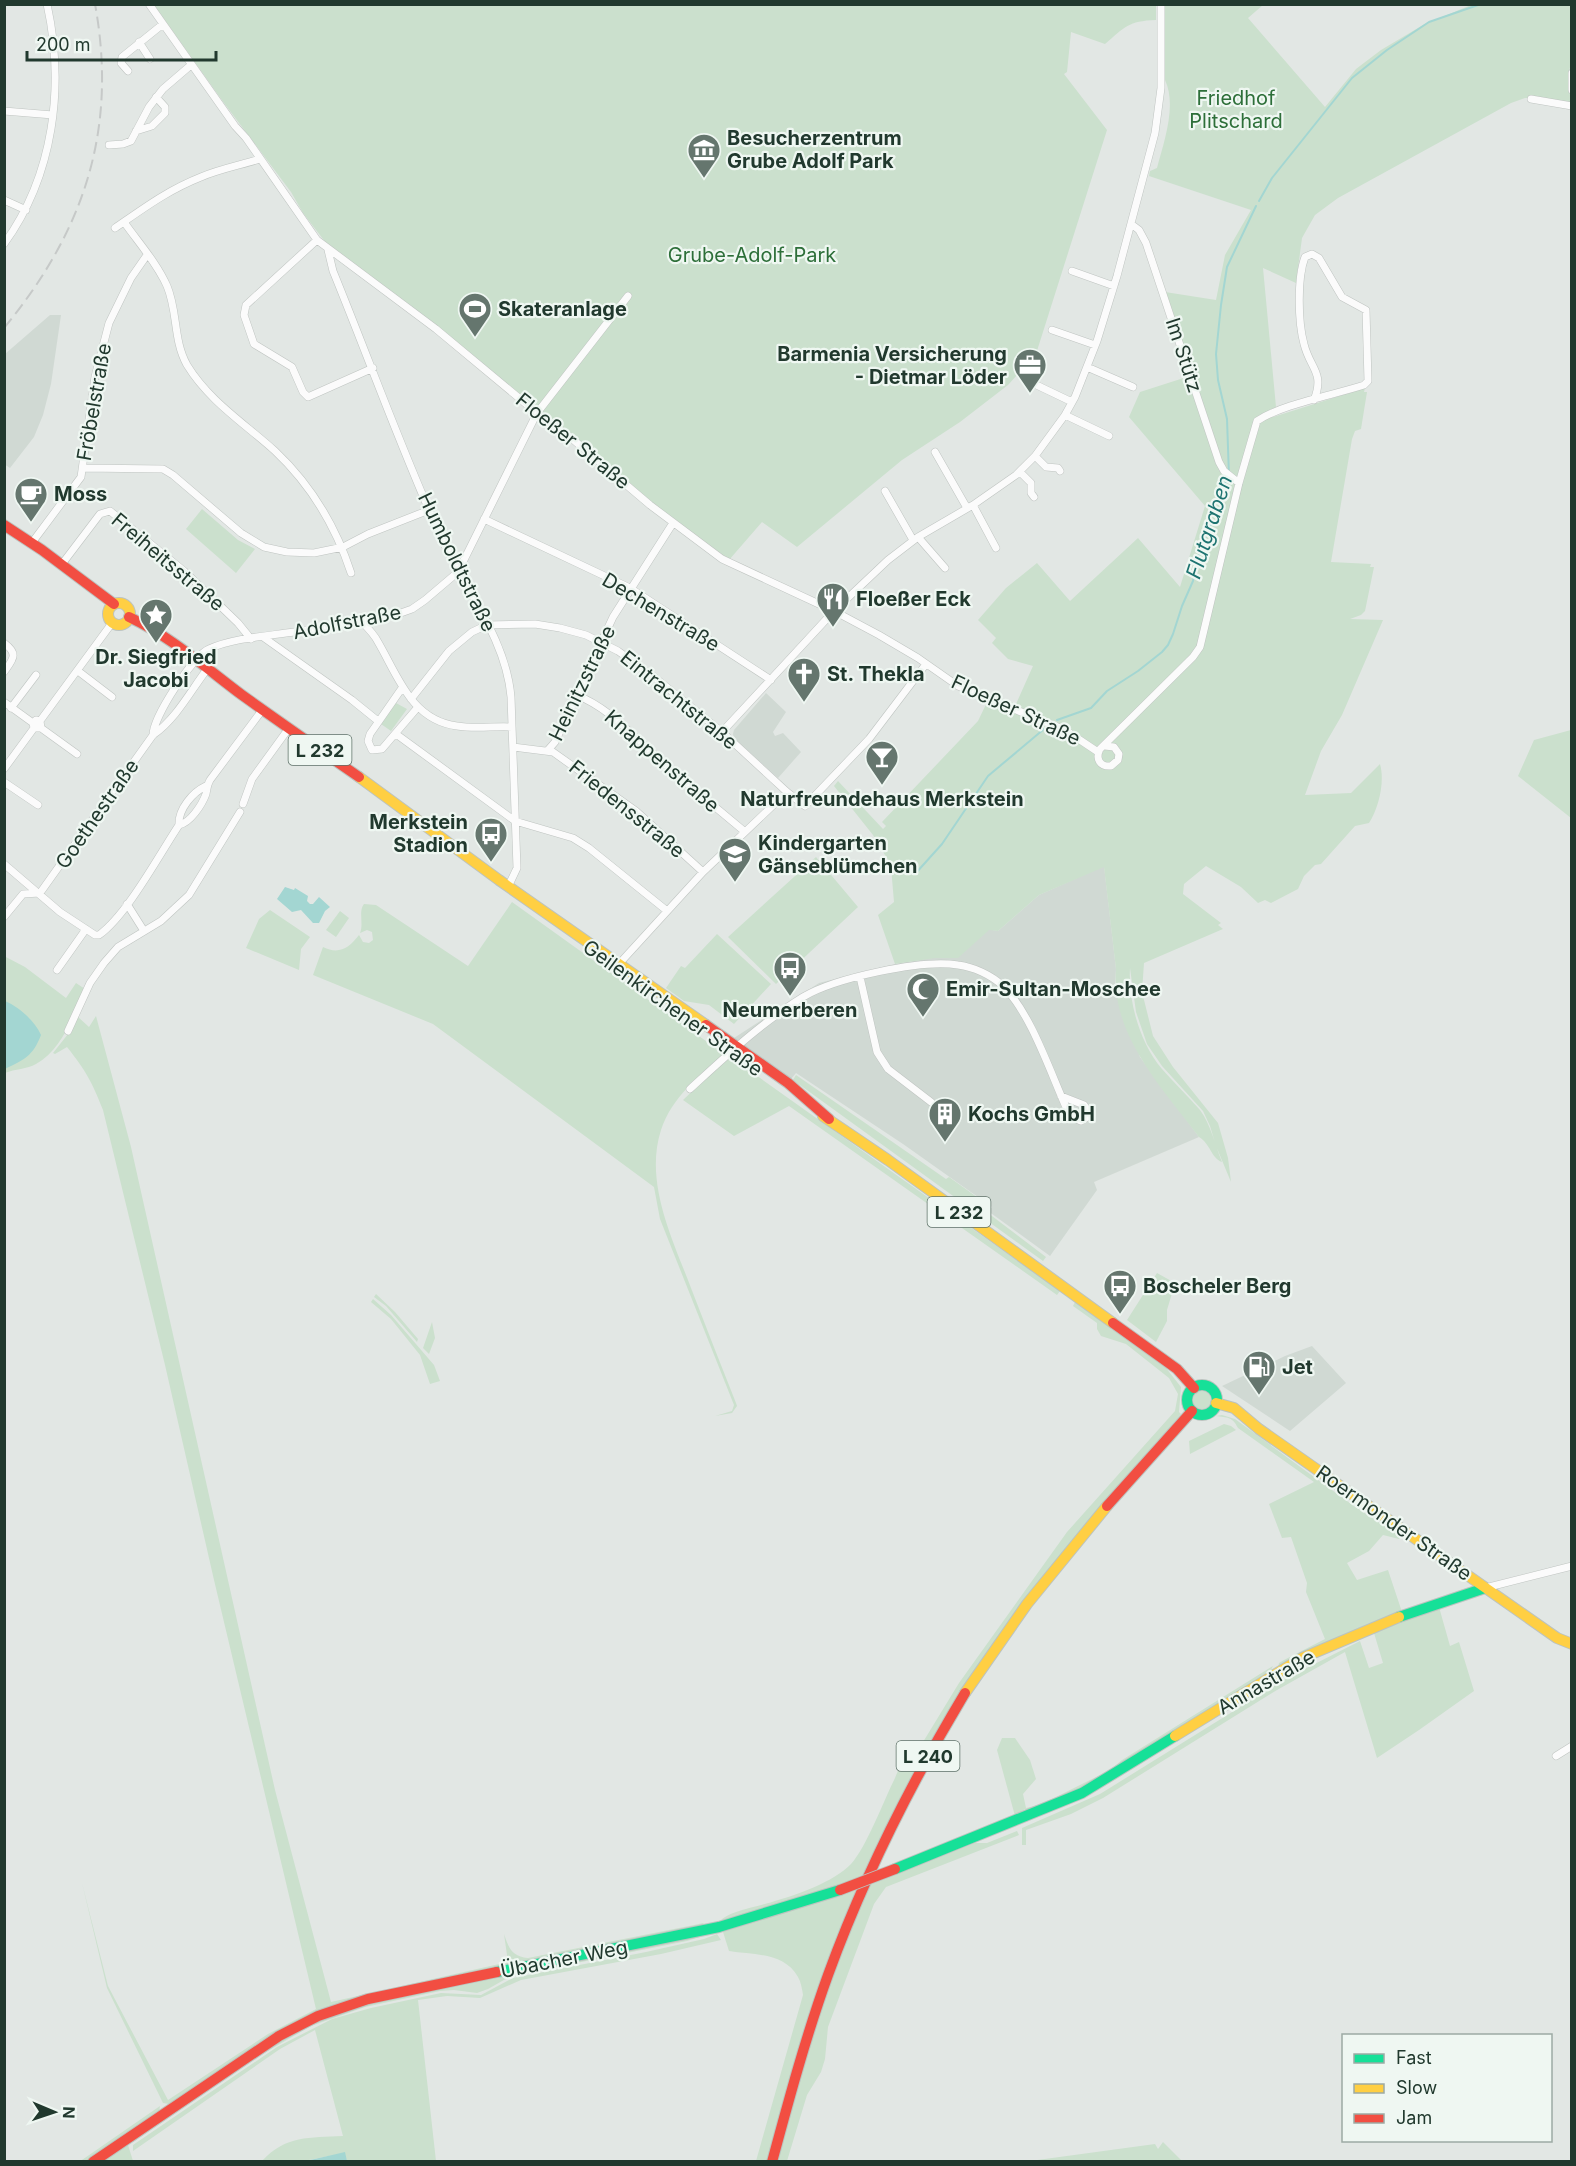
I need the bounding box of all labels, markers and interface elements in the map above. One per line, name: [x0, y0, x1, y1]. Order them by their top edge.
scale bar: [27, 24, 216, 62]
text: 200 m: [36, 34, 91, 55]
park label: Friedhof Plitschard: [1189, 86, 1283, 133]
place label: Besucherzentrum Grube Adolf Park: [727, 126, 902, 173]
museum icon: Besucherzentrum Grube Adolf Park: [686, 132, 722, 179]
park label: Grube-Adolf-Park: [668, 243, 836, 267]
sports icon: Skateranlage: [457, 291, 493, 338]
place label: Skateranlage: [498, 297, 627, 321]
street label: Im Stütz: [1161, 315, 1207, 395]
street label: Fröbelstraße: [72, 341, 116, 463]
place label: Barmenia Versicherung - Dietmar Löder: [777, 342, 1007, 389]
office icon: Barmenia Versicherung - Dietmar Löder: [1012, 347, 1048, 394]
street label: Floeßer Straße: [511, 388, 635, 494]
water label: Flutgraben: [1181, 472, 1237, 582]
cafe icon: Moss: [13, 476, 49, 523]
place label: Moss: [54, 482, 107, 506]
street label: Humboldtstraße: [413, 488, 501, 636]
street label: Freiheitsstraße: [107, 508, 229, 616]
street label: Dechenstraße: [598, 568, 724, 656]
restaurant icon: Floeßer Eck: [815, 581, 851, 628]
place label: Floeßer Eck: [856, 587, 971, 611]
place icon: Dr. Siegfried Jacobi: [138, 597, 174, 644]
street label: Adolfstraße: [291, 600, 403, 644]
street label: Heinitzstraße: [544, 621, 620, 745]
place label: Dr. Siegfried Jacobi: [95, 645, 217, 692]
street label: Eintrachtstraße: [616, 646, 742, 754]
church icon: St. Thekla: [786, 656, 822, 703]
place label: St. Thekla: [827, 662, 925, 686]
street label: Floeßer Straße: [948, 670, 1084, 750]
street label: Knappenstraße: [600, 705, 724, 817]
road number: L 232: [288, 735, 352, 765]
bar icon: Naturfreundehaus Merkstein: [864, 739, 900, 786]
street label: Goethestraße: [50, 755, 144, 873]
street label: Friedensstraße: [564, 755, 690, 863]
place label: Naturfreundehaus Merkstein: [740, 787, 1024, 811]
place label: Merkstein Stadion: [369, 810, 468, 857]
bus stop icon: Merkstein Stadion: [473, 816, 509, 863]
place label: Kindergarten Gänseblümchen: [758, 831, 918, 878]
school or university icon: Kindergarten Gänseblümchen: [717, 836, 753, 883]
street label: Geilenkirchener Straße: [578, 935, 768, 1081]
bus stop icon: Neumerberen: [772, 950, 808, 997]
mosque icon: Emir-Sultan-Moschee: [905, 971, 941, 1018]
place label: Emir-Sultan-Moschee: [946, 977, 1161, 1001]
place label: Neumerberen: [723, 998, 857, 1022]
building icon: Kochs GmbH: [927, 1096, 963, 1143]
place label: Kochs GmbH: [968, 1102, 1095, 1126]
road number: L 232: [928, 1197, 990, 1227]
bus stop icon: Boscheler Berg: [1102, 1268, 1138, 1315]
place label: Boscheler Berg: [1143, 1274, 1292, 1298]
fuel station icon: Jet: [1241, 1349, 1277, 1396]
place label: Jet: [1282, 1355, 1313, 1379]
street label: Roermonder Straße: [1312, 1460, 1476, 1586]
street label: Annastraße: [1213, 1644, 1319, 1720]
road number: L 240: [896, 1741, 960, 1771]
street label: Übacher Weg: [498, 1935, 630, 1983]
legend: [1342, 2034, 1552, 2142]
text: Fast: [1396, 2047, 1432, 2068]
text: Slow: [1396, 2077, 1437, 2098]
north arrow: [24, 2082, 84, 2142]
text: N: [59, 2106, 79, 2119]
text: Jam: [1396, 2107, 1432, 2128]

